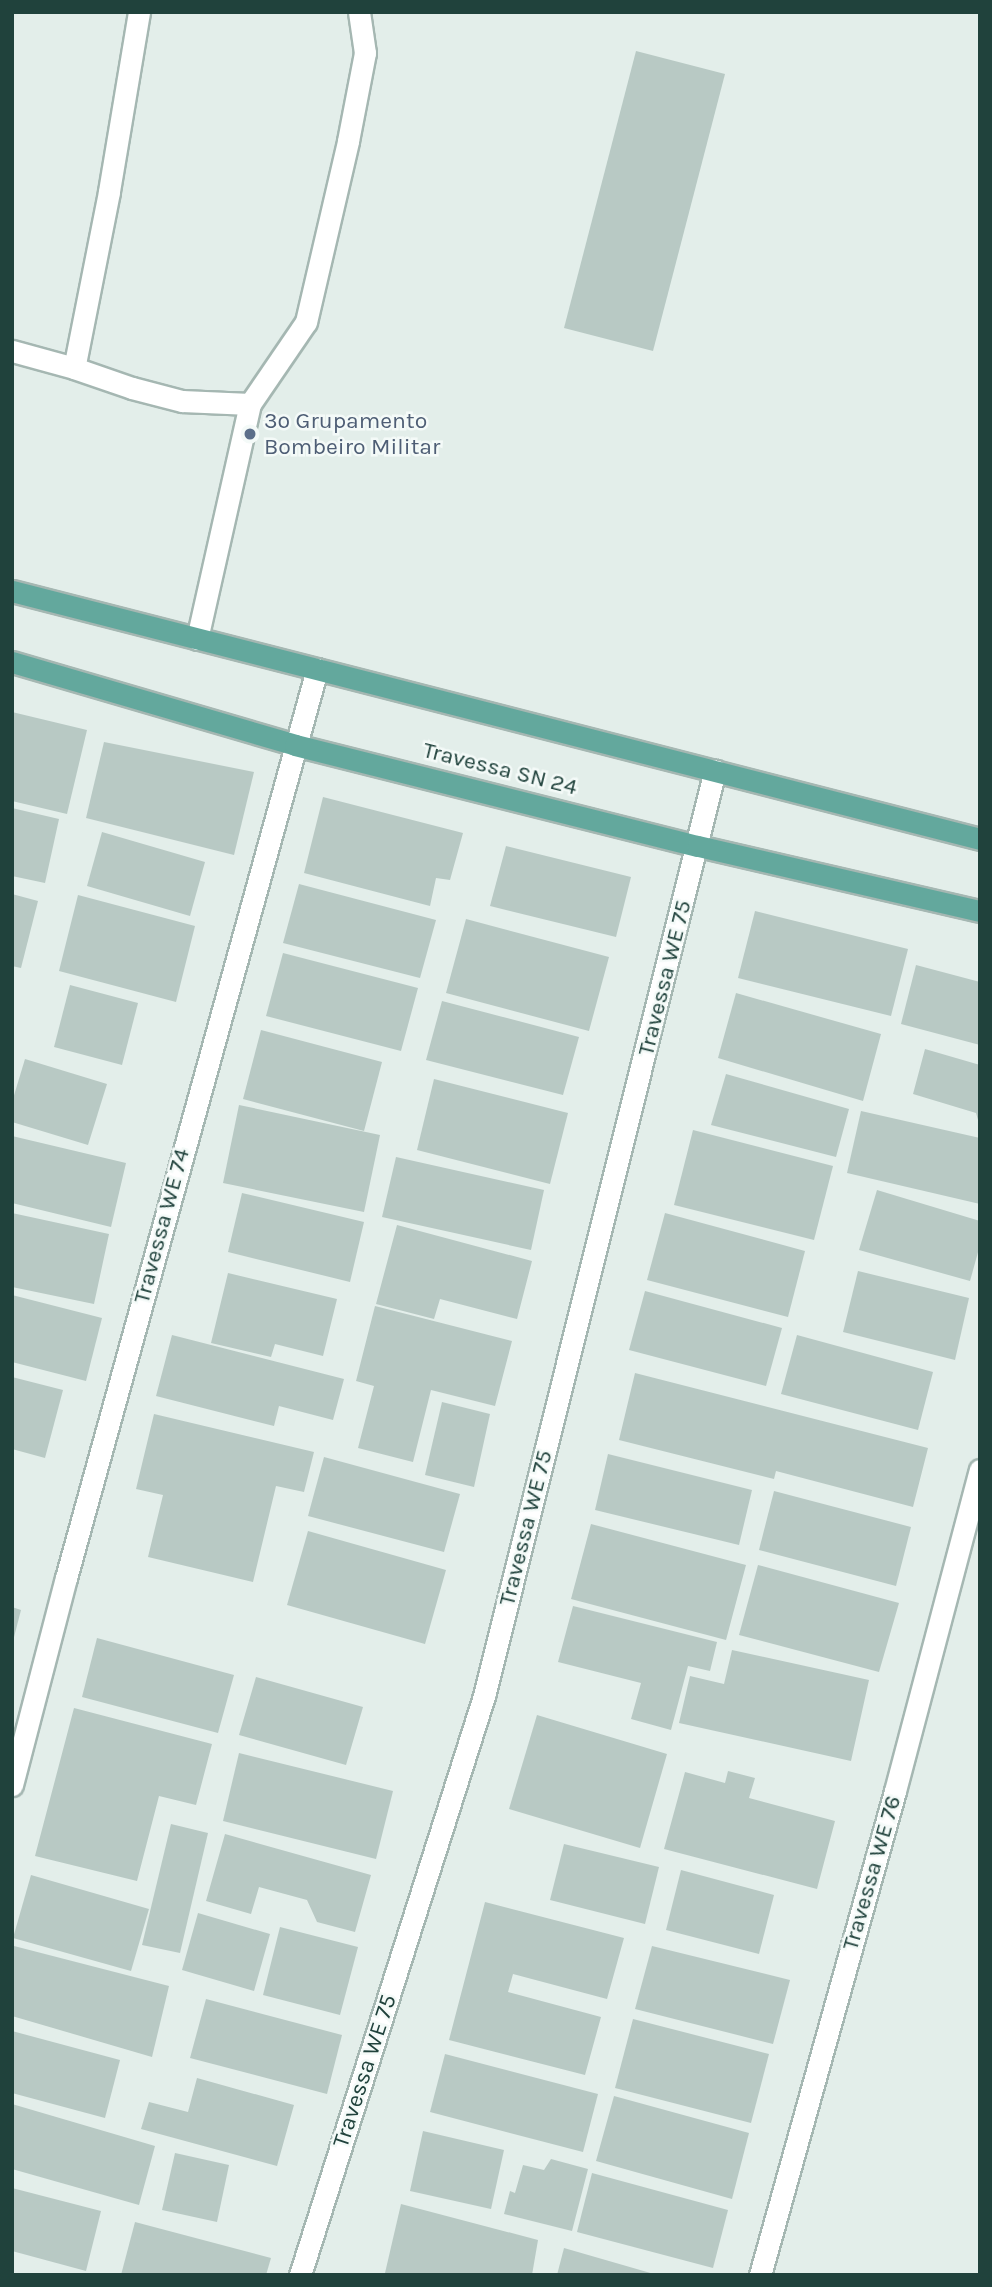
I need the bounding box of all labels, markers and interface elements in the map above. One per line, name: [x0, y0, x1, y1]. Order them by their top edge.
place label: 3º Grupamento Bombeiro Militar: [264, 407, 440, 461]
marker: 3º Grupamento Bombeiro Militar: [242, 426, 258, 442]
street label: Travessa SN 24: [420, 737, 580, 801]
street label: Travessa WE 75: [632, 897, 698, 1059]
street label: Travessa WE 74: [128, 1146, 196, 1306]
street label: Travessa WE 75: [493, 1447, 559, 1609]
street label: Travessa WE 76: [837, 1793, 907, 1953]
street label: Travessa WE 75: [327, 1991, 403, 2151]

